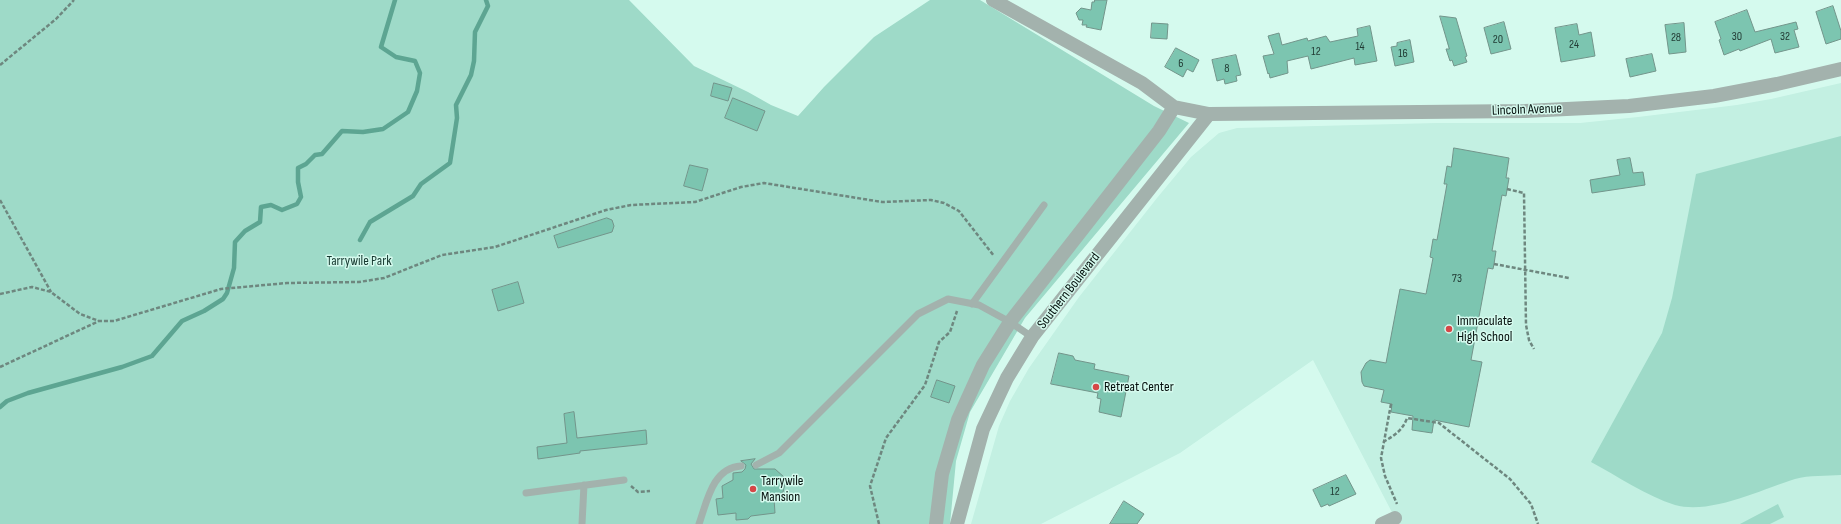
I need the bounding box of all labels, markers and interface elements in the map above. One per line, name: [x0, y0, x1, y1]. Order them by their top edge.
house number: 30: [1732, 30, 1742, 44]
house number: 32: [1780, 30, 1790, 44]
house number: 28: [1671, 31, 1681, 45]
house number: 20: [1493, 33, 1503, 47]
house number: 24: [1569, 38, 1579, 52]
house number: 14: [1355, 40, 1365, 54]
house number: 12: [1311, 45, 1321, 59]
house number: 16: [1398, 47, 1408, 61]
house number: 6: [1178, 57, 1184, 71]
house number: 8: [1224, 62, 1230, 76]
street label: Lincoln Avenue: [1492, 100, 1562, 120]
street label: Southern Boulevard: [1034, 250, 1104, 332]
park label: Tarrywile Park: [326, 253, 392, 269]
house number: 73: [1452, 272, 1462, 286]
place label: Immaculate High School: [1457, 313, 1512, 346]
marker: Immaculate High School: [1444, 324, 1454, 334]
place label: Retreat Center: [1104, 379, 1174, 395]
marker: Retreat Center: [1091, 382, 1101, 392]
place label: Tarrywile Mansion: [761, 473, 803, 506]
marker: Tarrywile Mansion: [748, 484, 758, 494]
house number: 12: [1330, 485, 1340, 499]

